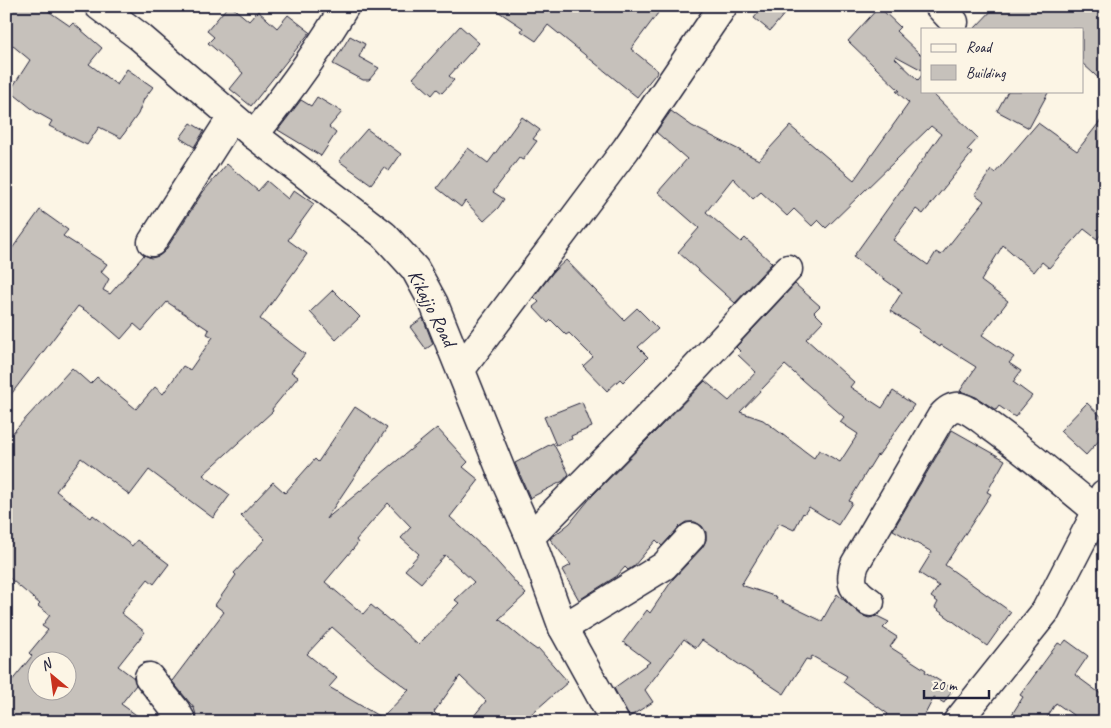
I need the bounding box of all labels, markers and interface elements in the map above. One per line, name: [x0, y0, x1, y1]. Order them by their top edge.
legend: [921, 28, 1084, 92]
text: Road: [966, 38, 993, 57]
text: Building: [966, 64, 1006, 83]
street label: Kikajjo Road: [402, 265, 463, 353]
north arrow: [28, 650, 78, 700]
text: N: [38, 654, 56, 675]
scale bar: [924, 668, 988, 700]
text: 20 m: [931, 676, 958, 695]

